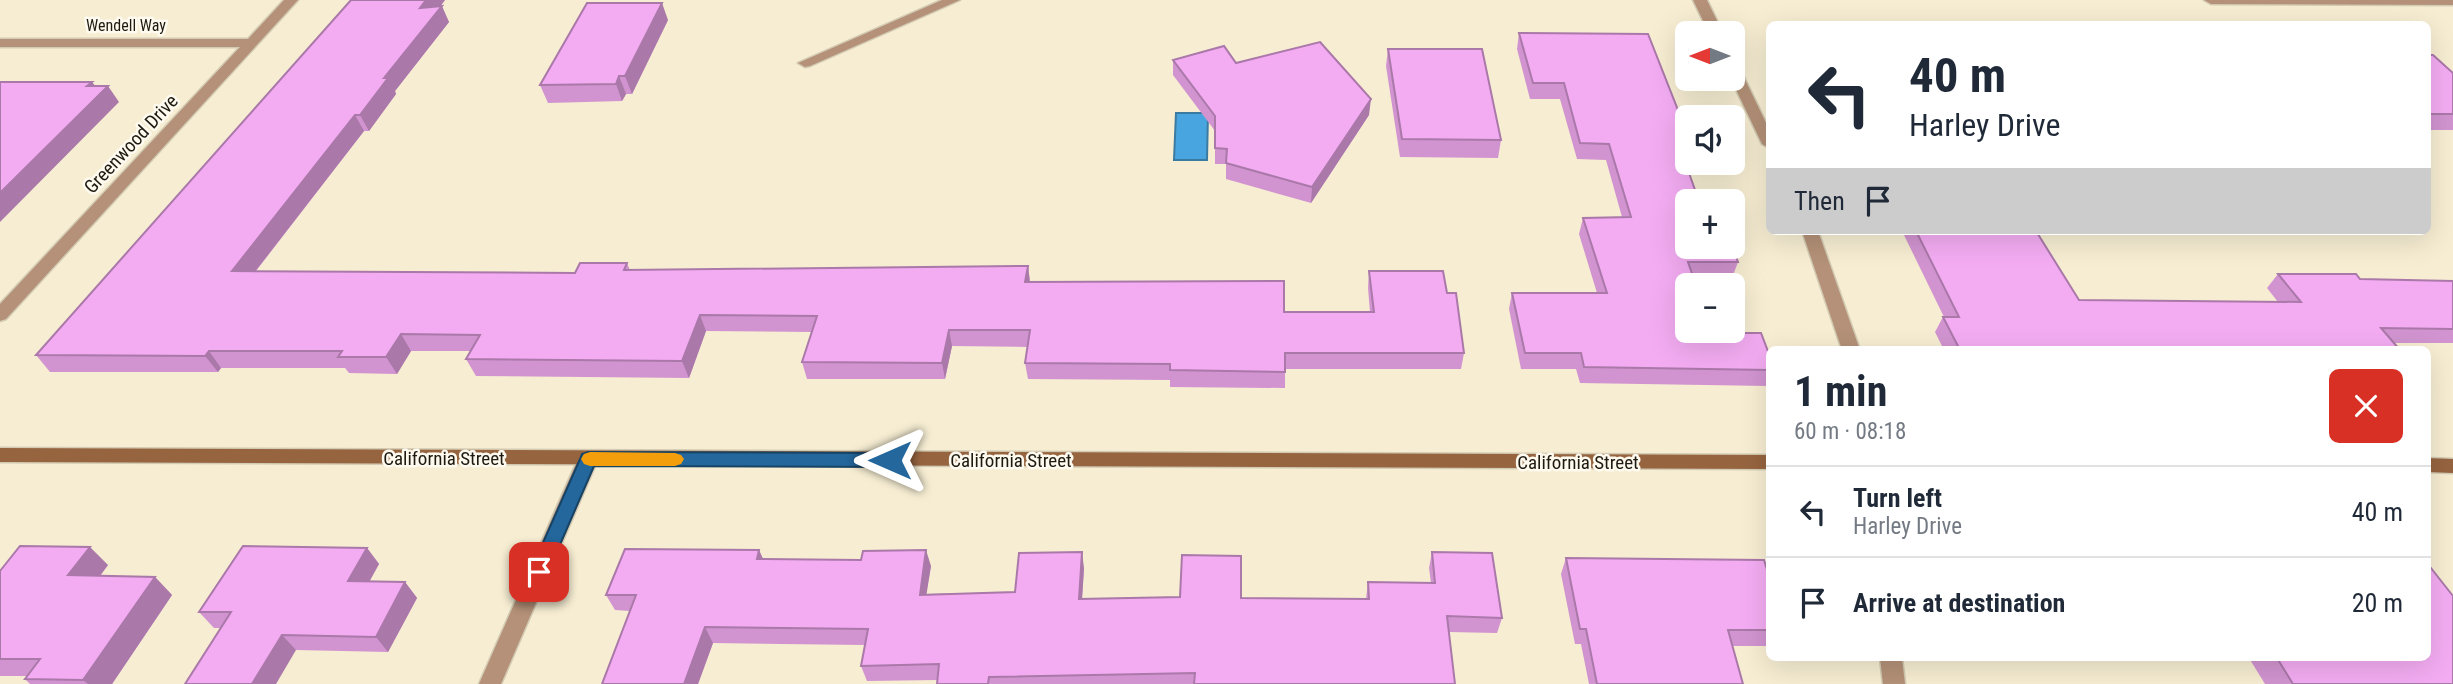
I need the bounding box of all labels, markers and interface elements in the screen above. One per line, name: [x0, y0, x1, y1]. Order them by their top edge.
street label: Wendell Way: [86, 16, 166, 35]
north arrow: [1675, 21, 1745, 91]
map controls: [1675, 21, 1745, 343]
text: 40 m: [1909, 47, 2006, 104]
icon: left: [1794, 49, 1885, 140]
street label: Greenwood Drive: [79, 90, 183, 198]
button: sound: [1675, 105, 1745, 175]
text: Harley Drive: [1909, 106, 2061, 144]
icon: arrive: [1859, 182, 1897, 220]
text: Then: [1794, 186, 1845, 216]
button: +: [1675, 189, 1745, 259]
button: −: [1675, 273, 1745, 343]
text: 1 min: [1794, 367, 1887, 416]
button: close: [2329, 369, 2403, 443]
text: 60 m · 08:18: [1794, 418, 1906, 445]
position arrow: [853, 423, 927, 497]
street label: California Street: [383, 447, 505, 470]
street label: California Street: [950, 449, 1072, 472]
street label: California Street: [1517, 451, 1639, 474]
text: Turn left: [1853, 483, 1942, 513]
icon: left: [1794, 493, 1832, 531]
text: 40 m: [2352, 497, 2403, 527]
text: Harley Drive: [1853, 513, 1962, 540]
pin: [509, 542, 569, 602]
icon: arrive: [520, 553, 558, 591]
icon: arrive: [1794, 584, 1832, 622]
text: Arrive at destination: [1853, 588, 2065, 618]
text: 20 m: [2352, 588, 2403, 618]

